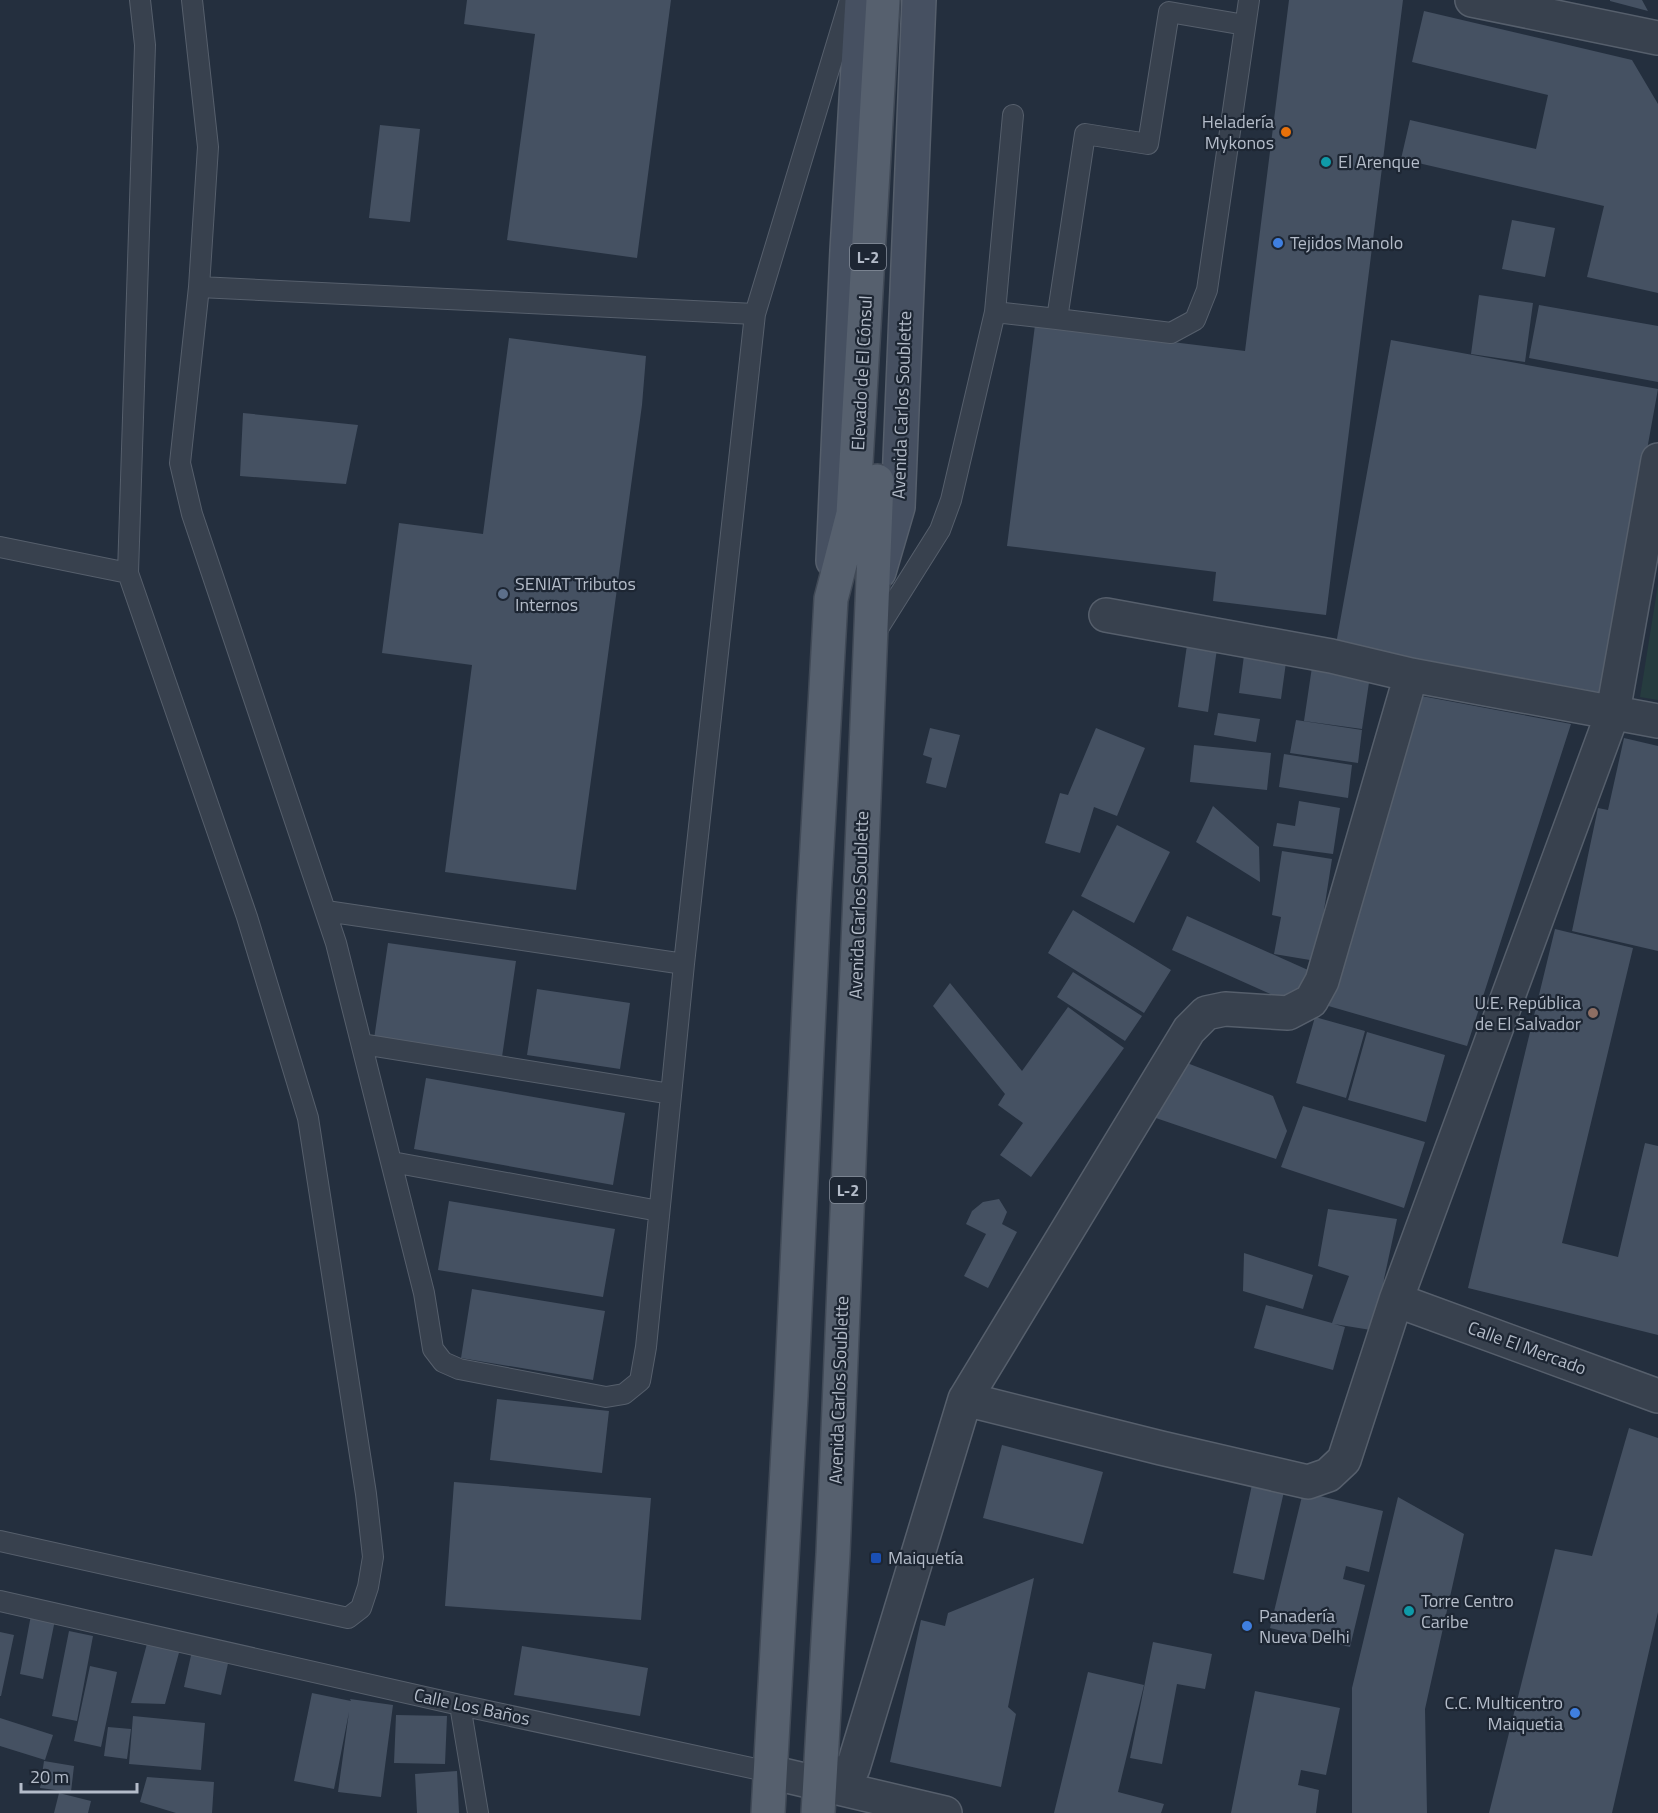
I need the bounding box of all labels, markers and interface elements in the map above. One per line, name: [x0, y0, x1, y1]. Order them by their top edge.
place label: Heladería Mykonos: [1202, 108, 1274, 156]
marker: Heladería Mykonos: [1279, 125, 1293, 139]
place label: El Arenque: [1338, 148, 1420, 175]
marker: El Arenque: [1319, 155, 1333, 169]
place label: Tejidos Manolo: [1290, 229, 1403, 256]
marker: Tejidos Manolo: [1271, 236, 1285, 250]
road number: L-2: [850, 244, 886, 270]
street label: Elevado de El Cónsul: [844, 295, 879, 451]
street label: Avenida Carlos Soublette: [885, 310, 918, 500]
place label: SENIAT Tributos Internos: [515, 570, 636, 618]
marker: SENIAT Tributos Internos: [496, 587, 510, 601]
street label: Avenida Carlos Soublette: [842, 810, 875, 1000]
place label: U.E. República de El Salvador: [1474, 989, 1581, 1037]
marker: U.E. República de El Salvador: [1586, 1006, 1600, 1020]
road number: L-2: [830, 1177, 866, 1203]
street label: Avenida Carlos Soublette: [822, 1295, 855, 1485]
street label: Calle El Mercado: [1464, 1314, 1590, 1381]
place label: Maiquetía: [888, 1544, 963, 1571]
marker: Maiquetía: [869, 1551, 883, 1565]
place label: Torre Centro Caribe: [1421, 1587, 1514, 1635]
place label: Panadería Nueva Delhi: [1259, 1602, 1350, 1650]
marker: Torre Centro Caribe: [1402, 1604, 1416, 1618]
marker: Panadería Nueva Delhi: [1240, 1619, 1254, 1633]
street label: Calle Los Baños: [411, 1681, 533, 1732]
place label: C.C. Multicentro Maiquetia: [1444, 1689, 1563, 1737]
marker: C.C. Multicentro Maiquetia: [1568, 1706, 1582, 1720]
scale bar: [21, 1756, 136, 1794]
text: 20 m: [30, 1763, 69, 1790]

